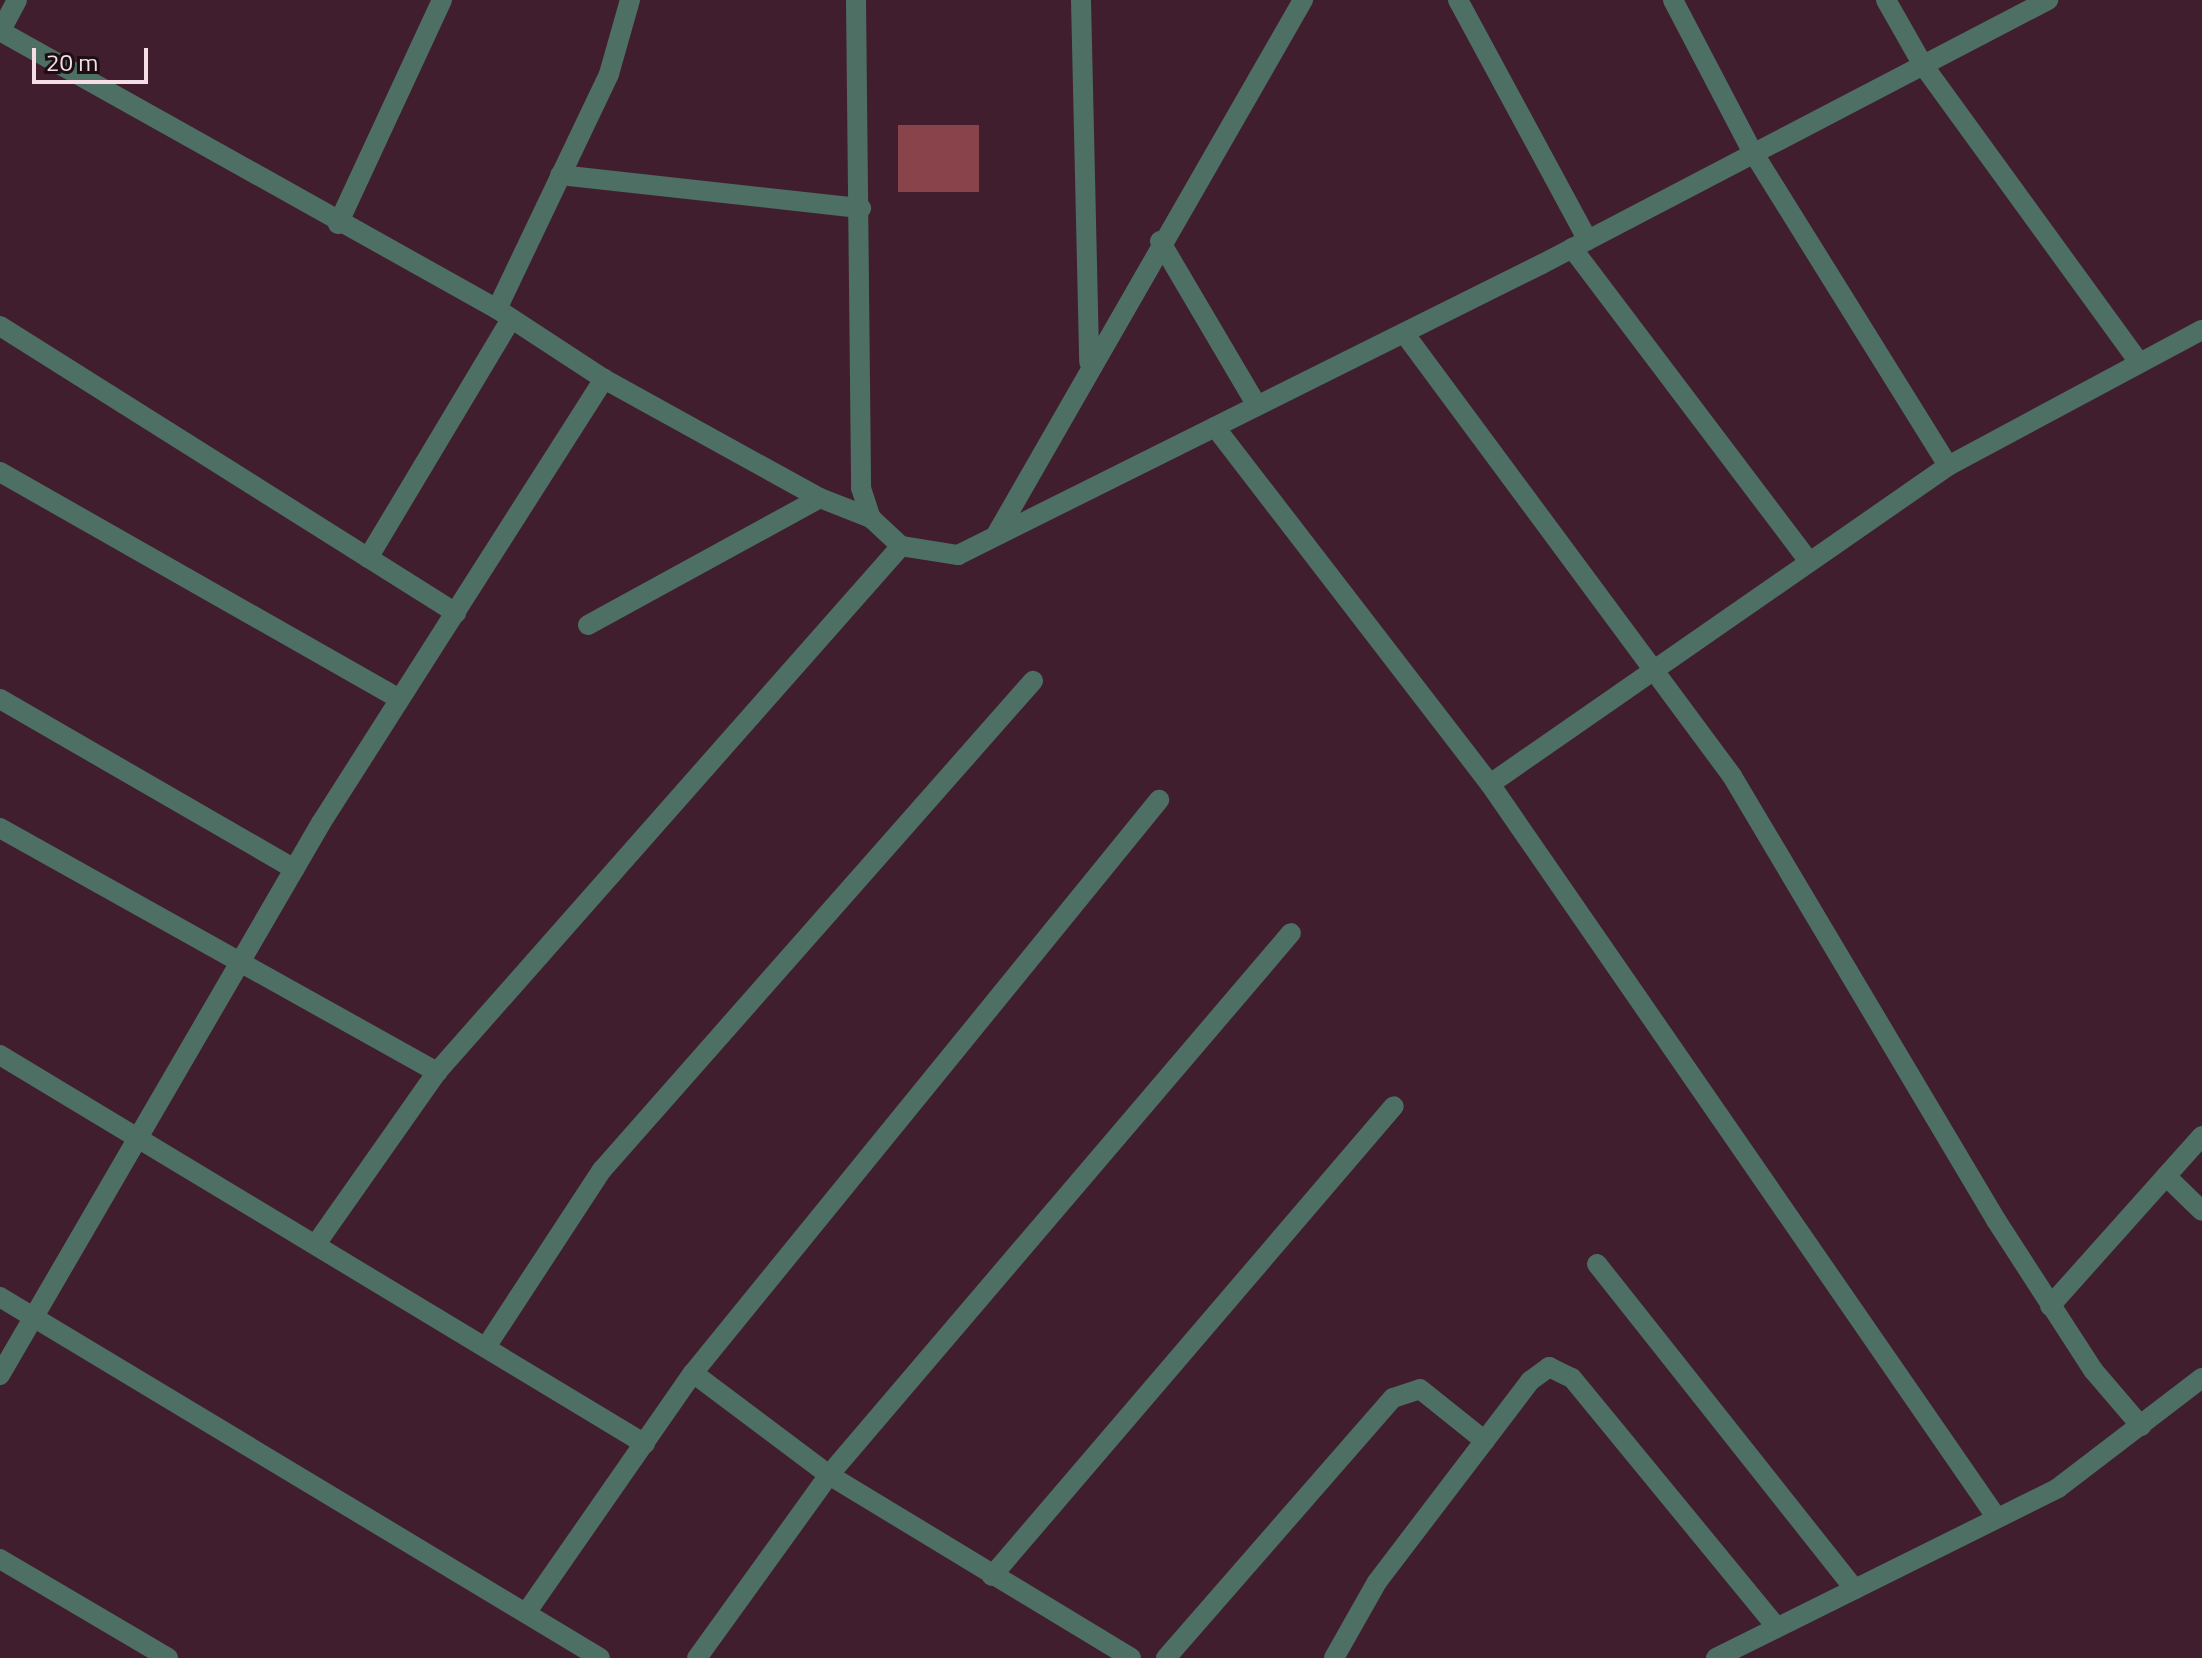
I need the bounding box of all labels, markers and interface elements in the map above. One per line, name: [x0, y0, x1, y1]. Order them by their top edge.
scale bar: [36, 32, 152, 82]
text: 20 m: [46, 44, 98, 80]

